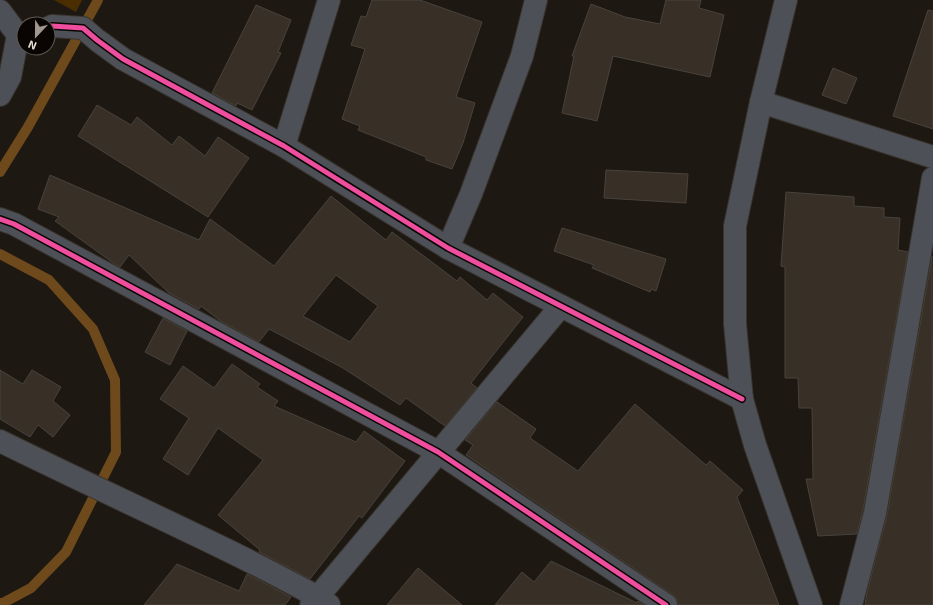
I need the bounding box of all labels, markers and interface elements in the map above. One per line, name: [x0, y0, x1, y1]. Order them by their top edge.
north arrow: [16, 16, 56, 56]
text: N: [26, 38, 38, 53]

